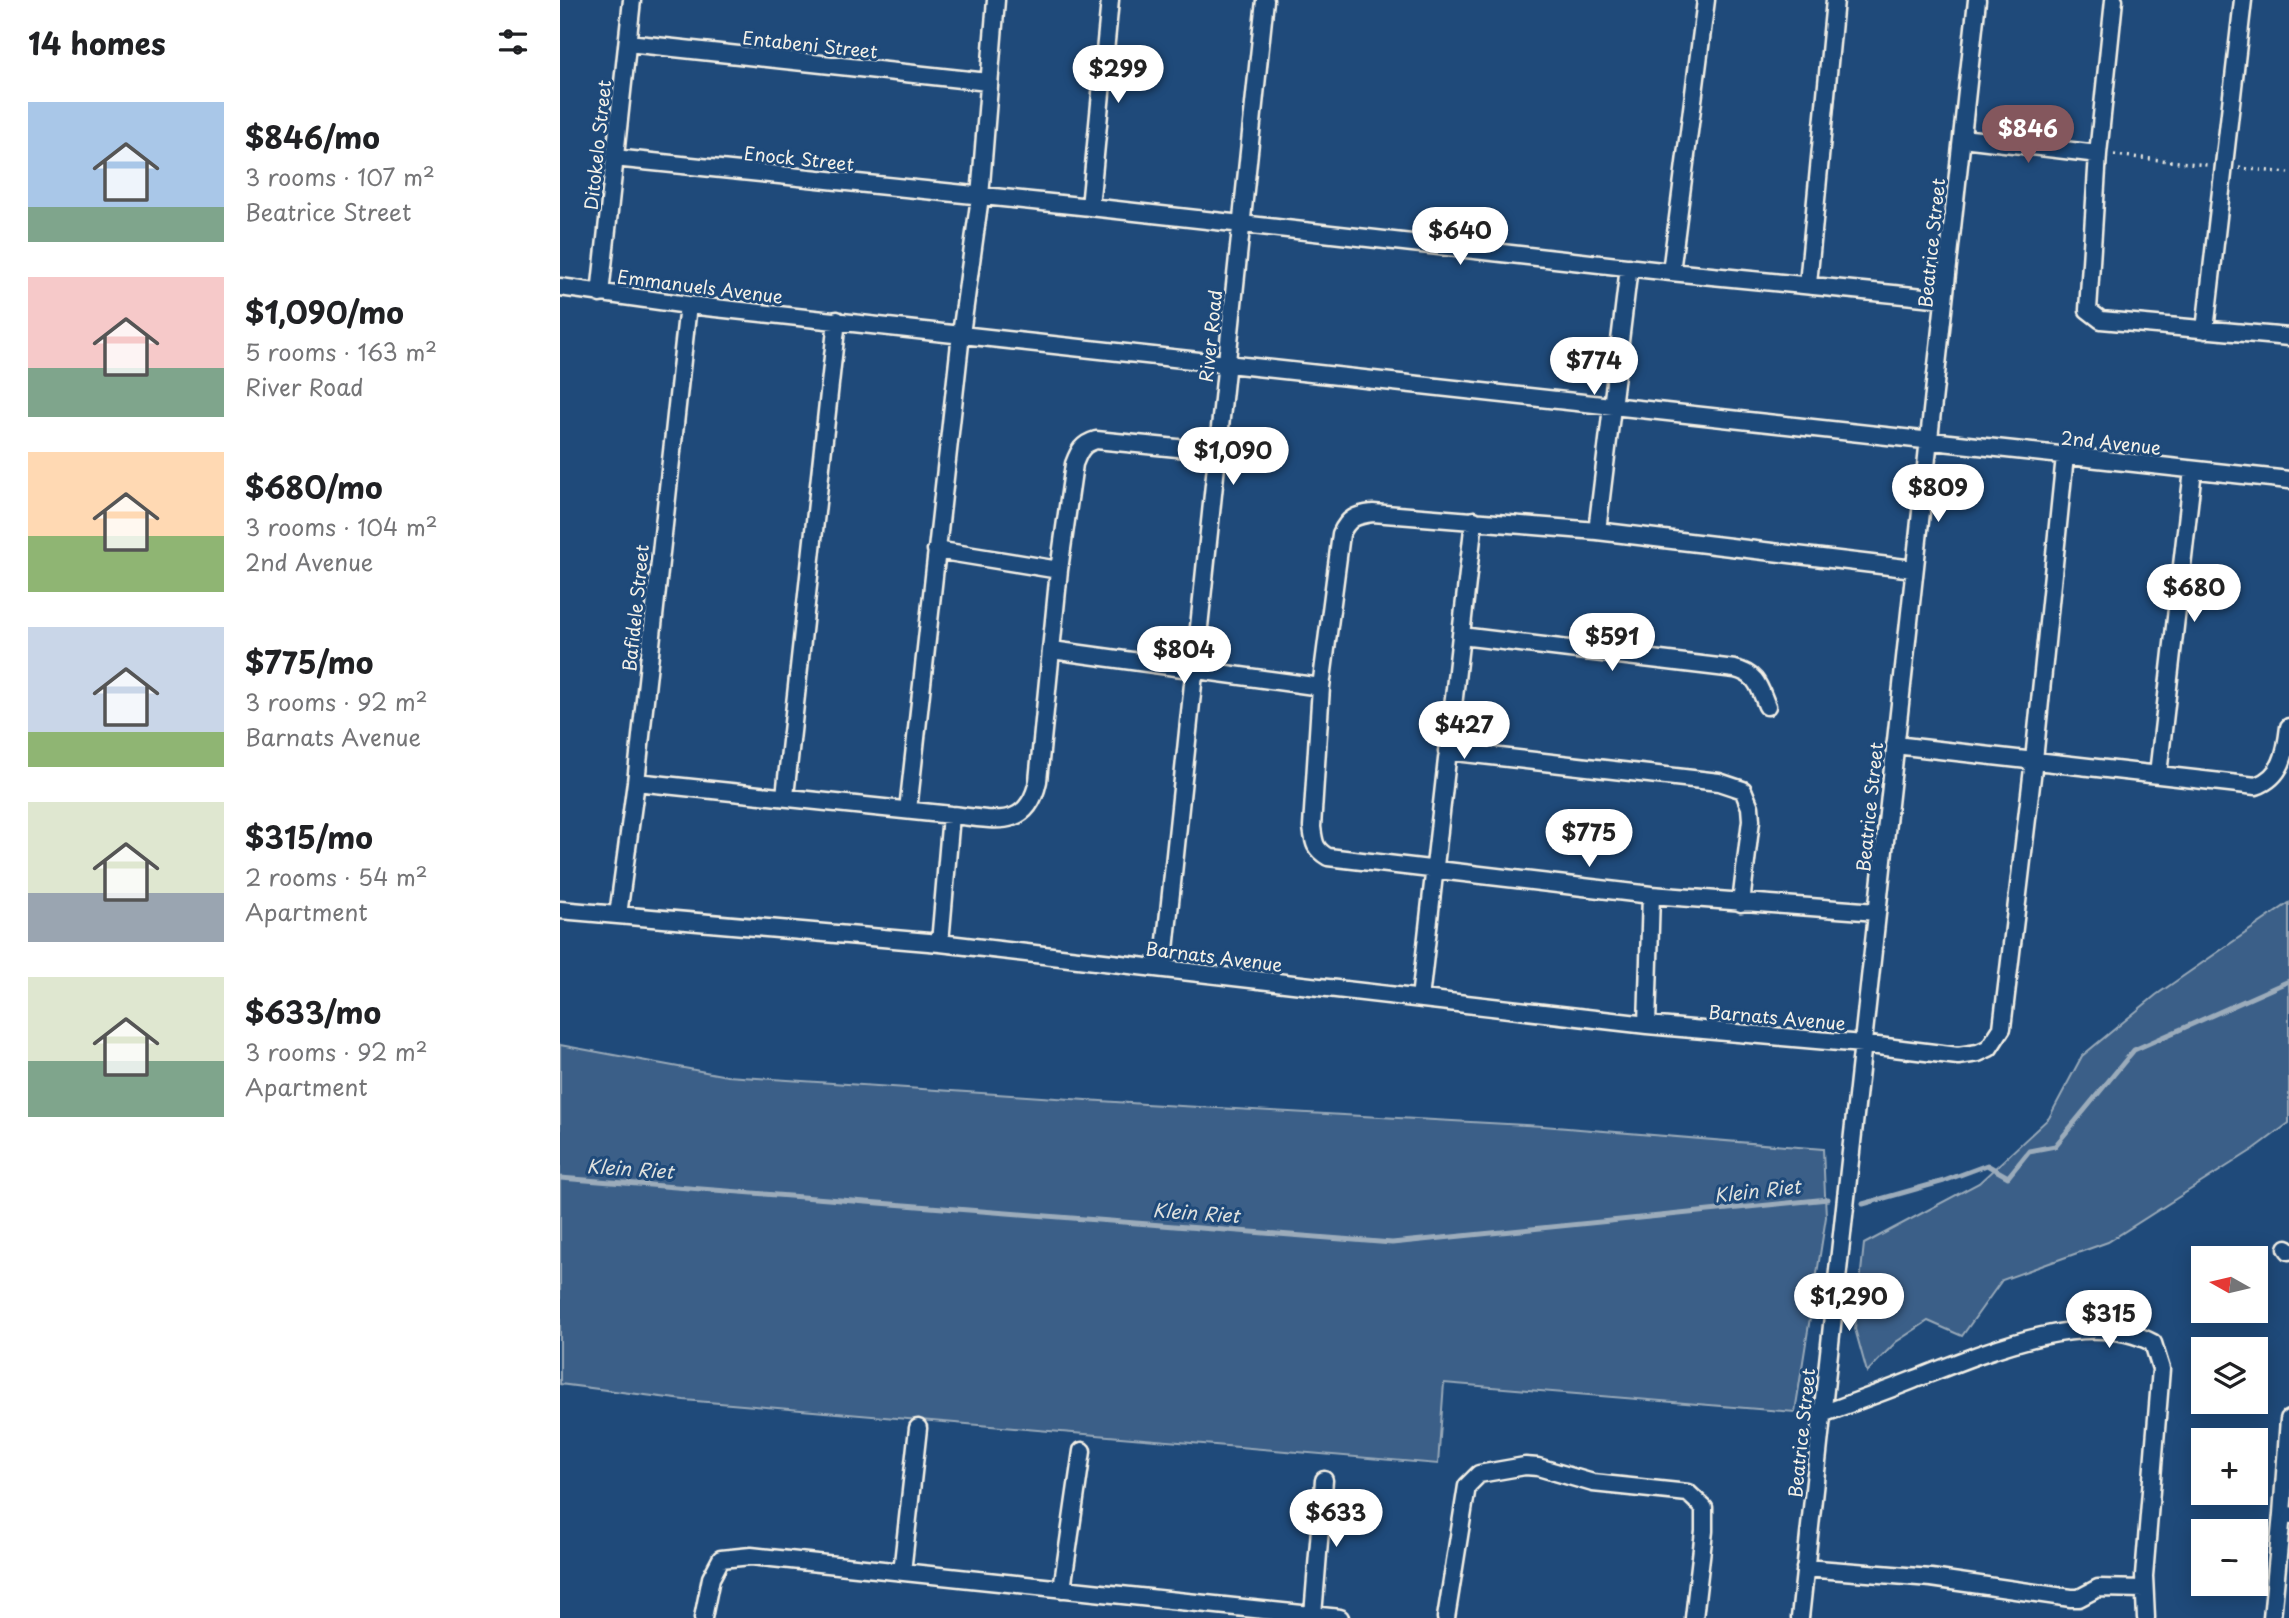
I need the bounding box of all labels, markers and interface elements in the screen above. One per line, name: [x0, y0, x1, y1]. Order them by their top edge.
text: 14 homes: [28, 20, 166, 65]
icon: filters: [494, 23, 532, 61]
street label: Entabeni Street: [741, 23, 879, 65]
pin: $299: [1077, 46, 1159, 105]
text: $299: [1089, 50, 1147, 85]
street label: Ditokelo Street: [577, 79, 617, 211]
pin: $846: [1987, 106, 2069, 165]
text: $846: [1998, 110, 2058, 145]
text: $846/mo: [245, 114, 380, 159]
icon: home: [84, 130, 168, 214]
street label: Enock Street: [743, 139, 855, 177]
text: 3 rooms · 107 m²: [245, 159, 435, 194]
street label: Beatrice Street: [1911, 177, 1951, 309]
text: Beatrice Street: [245, 194, 411, 229]
pin: $640: [1419, 208, 1501, 267]
text: $640: [1428, 212, 1492, 247]
street label: Emmanuels Avenue: [616, 262, 785, 310]
street label: River Road: [1192, 288, 1228, 384]
text: $1,090/mo: [245, 289, 404, 334]
icon: home: [84, 305, 168, 389]
text: 5 rooms · 163 m²: [245, 334, 437, 369]
pin: $774: [1553, 338, 1635, 397]
text: $774: [1566, 342, 1622, 377]
text: River Road: [245, 369, 364, 404]
street label: 2nd Avenue: [2060, 423, 2163, 461]
pin: $1,090: [1176, 428, 1290, 487]
text: $1,090: [1194, 432, 1272, 467]
text: $680/mo: [245, 464, 383, 509]
pin: $809: [1897, 464, 1979, 524]
text: $809: [1908, 469, 1968, 504]
icon: home: [84, 480, 168, 564]
text: 3 rooms · 104 m²: [245, 509, 438, 544]
street label: Bafidele Street: [615, 543, 655, 673]
text: 2nd Avenue: [245, 544, 373, 579]
pin: $680: [2153, 564, 2235, 624]
text: $680: [2163, 569, 2225, 604]
pin: $591: [1571, 614, 1653, 673]
text: $591: [1585, 618, 1639, 653]
pin: $804: [1143, 626, 1225, 686]
text: $804: [1153, 631, 1215, 666]
text: $775/mo: [245, 639, 373, 684]
icon: home: [84, 655, 168, 739]
text: 3 rooms · 92 m²: [245, 684, 428, 719]
pin: $427: [1423, 702, 1505, 761]
text: $427: [1435, 706, 1493, 741]
text: Barnats Avenue: [245, 719, 421, 754]
street label: Beatrice Street: [1849, 741, 1889, 873]
pin: $775: [1548, 810, 1630, 869]
text: $315/mo: [245, 814, 373, 859]
text: $775: [1562, 814, 1616, 849]
icon: home: [84, 830, 168, 914]
text: 2 rooms · 54 m²: [245, 859, 428, 894]
text: Apartment: [245, 894, 368, 929]
street label: Barnats Avenue: [1144, 934, 1284, 978]
text: $633/mo: [245, 989, 381, 1034]
street label: Barnats Avenue: [1707, 998, 1847, 1036]
icon: home: [84, 1005, 168, 1089]
text: 3 rooms · 92 m²: [245, 1034, 428, 1069]
text: Apartment: [245, 1069, 368, 1104]
water label: Klein Riet: [586, 1151, 676, 1185]
water label: Klein Riet: [1712, 1171, 1804, 1208]
water label: Klein Riet: [1152, 1195, 1242, 1229]
north arrow: [2191, 1246, 2268, 1323]
map controls: [2191, 1246, 2268, 1596]
pin: $1,290: [1792, 1274, 1906, 1333]
text: $1,290: [1810, 1278, 1888, 1313]
pin: $315: [2068, 1290, 2150, 1350]
text: $315: [2082, 1295, 2136, 1330]
button: layers: [2191, 1337, 2268, 1414]
street label: Beatrice Street: [1781, 1367, 1821, 1499]
button: +: [2191, 1428, 2268, 1505]
pin: $633: [1295, 1490, 1377, 1549]
text: $633: [1306, 1494, 1366, 1529]
button: −: [2191, 1519, 2268, 1596]

